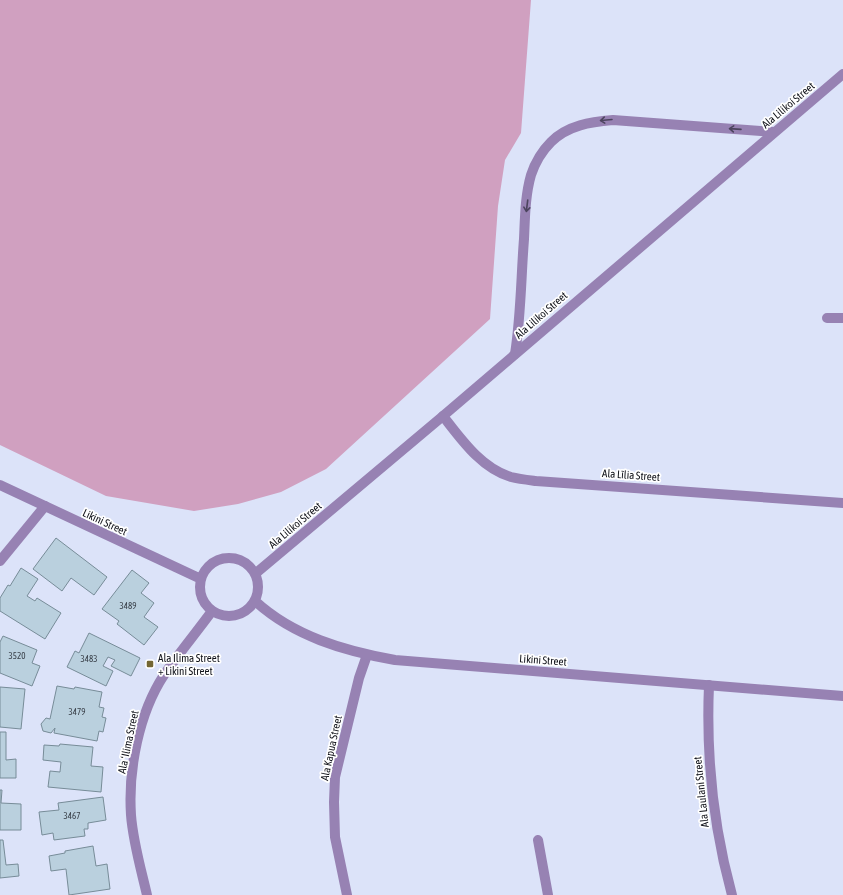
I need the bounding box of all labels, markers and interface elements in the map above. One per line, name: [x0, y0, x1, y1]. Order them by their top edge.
street label: Ala Lilikoi Street: [759, 79, 817, 131]
one-way arrow: [600, 117, 613, 124]
one-way arrow: [729, 125, 742, 132]
one-way arrow: [523, 199, 530, 212]
street label: Ala Lilikoi Street: [512, 289, 570, 341]
street label: Ala Līlia Street: [602, 467, 660, 483]
street label: Ala Lilikoi Street: [266, 499, 324, 551]
street label: Likini Street: [81, 507, 129, 537]
house number: 3489: [120, 601, 136, 611]
house number: 3520: [9, 651, 25, 661]
place label: Ala Ilima Street + Likini Street: [158, 652, 220, 677]
street label: Likini Street: [519, 652, 567, 668]
house number: 3483: [81, 654, 97, 664]
marker: Ala Ilima Street + Likini Street: [145, 659, 155, 669]
house number: 3479: [69, 707, 85, 717]
street label: Ala ʻIlima Street: [115, 709, 141, 775]
street label: Ala Kapua Street: [318, 714, 344, 782]
street label: Ala Laulani Street: [691, 756, 711, 828]
house number: 3467: [64, 811, 80, 821]

